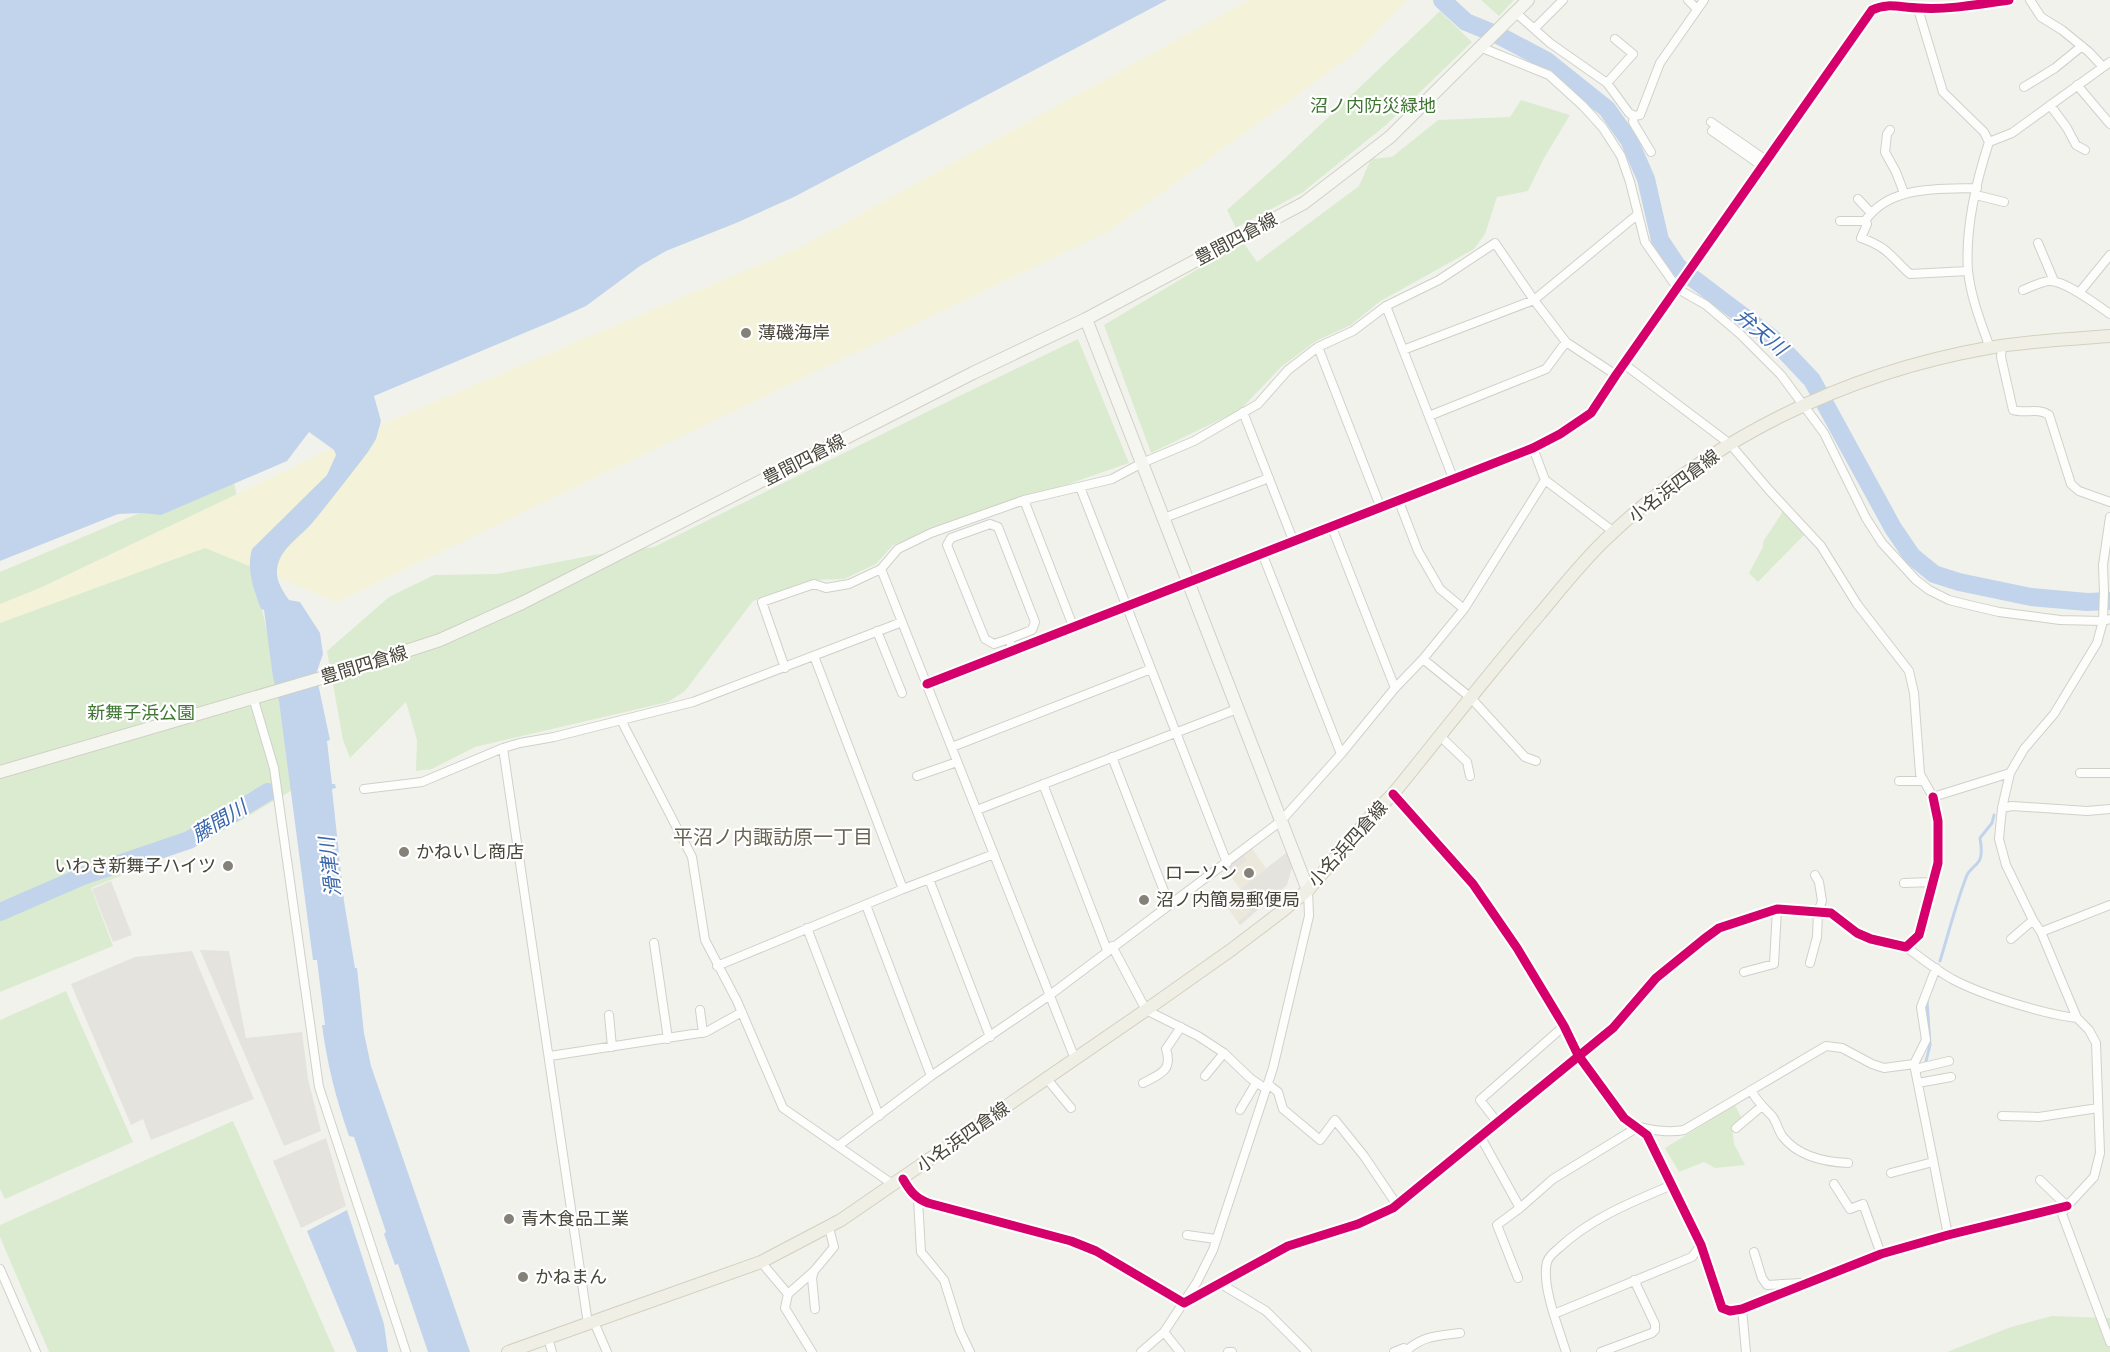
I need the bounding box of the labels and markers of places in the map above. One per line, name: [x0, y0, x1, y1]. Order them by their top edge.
place label: 薄磯海岸: [758, 322, 830, 344]
marker: 薄磯海岸: [739, 326, 753, 340]
place label: かねいし商店: [416, 841, 524, 863]
marker: かねいし商店: [397, 845, 411, 859]
place label: いわき新舞子ハイツ: [54, 855, 216, 877]
marker: いわき新舞子ハイツ: [221, 859, 235, 873]
place label: ローソン: [1165, 862, 1237, 884]
marker: ローソン: [1242, 866, 1256, 880]
place label: 沼ノ内簡易郵便局: [1156, 889, 1300, 911]
marker: 沼ノ内簡易郵便局: [1137, 893, 1151, 907]
place label: 青木食品工業: [521, 1208, 629, 1230]
marker: 青木食品工業: [502, 1212, 516, 1226]
place label: かねまん: [535, 1266, 607, 1288]
marker: かねまん: [516, 1270, 530, 1284]

